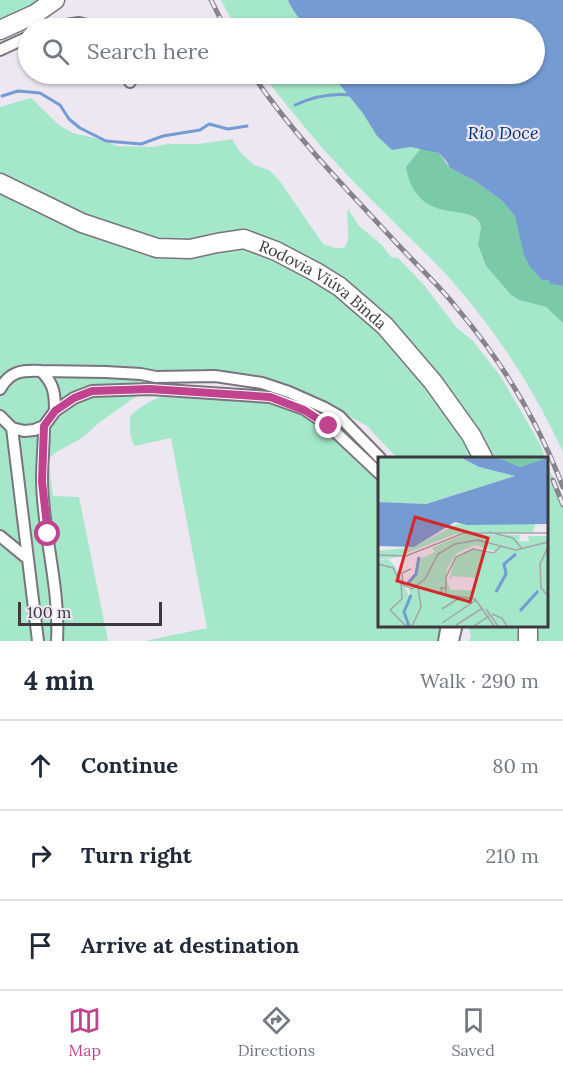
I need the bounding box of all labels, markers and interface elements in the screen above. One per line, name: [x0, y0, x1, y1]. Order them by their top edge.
search box: [18, 18, 545, 84]
icon: search: [39, 35, 72, 68]
text: Search here: [87, 37, 209, 65]
water label: Rio Doce: [468, 121, 538, 144]
street label: Rodovia Viúva Binda: [256, 236, 391, 333]
route end: [315, 412, 341, 438]
inset map: [378, 457, 548, 626]
route start: [34, 520, 60, 546]
scale bar: [18, 599, 162, 626]
text: 100 m: [27, 602, 71, 622]
text: 4 min: [24, 664, 94, 697]
text: Walk · 290 m: [420, 668, 539, 693]
icon: ahead: [24, 749, 57, 782]
text: Continue: [81, 751, 178, 779]
text: 80 m: [492, 753, 539, 778]
icon: right: [24, 839, 57, 872]
text: Turn right: [81, 841, 192, 869]
text: 210 m: [485, 843, 539, 868]
icon: arrive: [24, 929, 57, 962]
text: Arrive at destination: [81, 931, 299, 959]
tab: Map: [68, 1004, 101, 1060]
tab: Directions: [238, 1004, 315, 1060]
tab: Saved: [451, 1004, 495, 1060]

